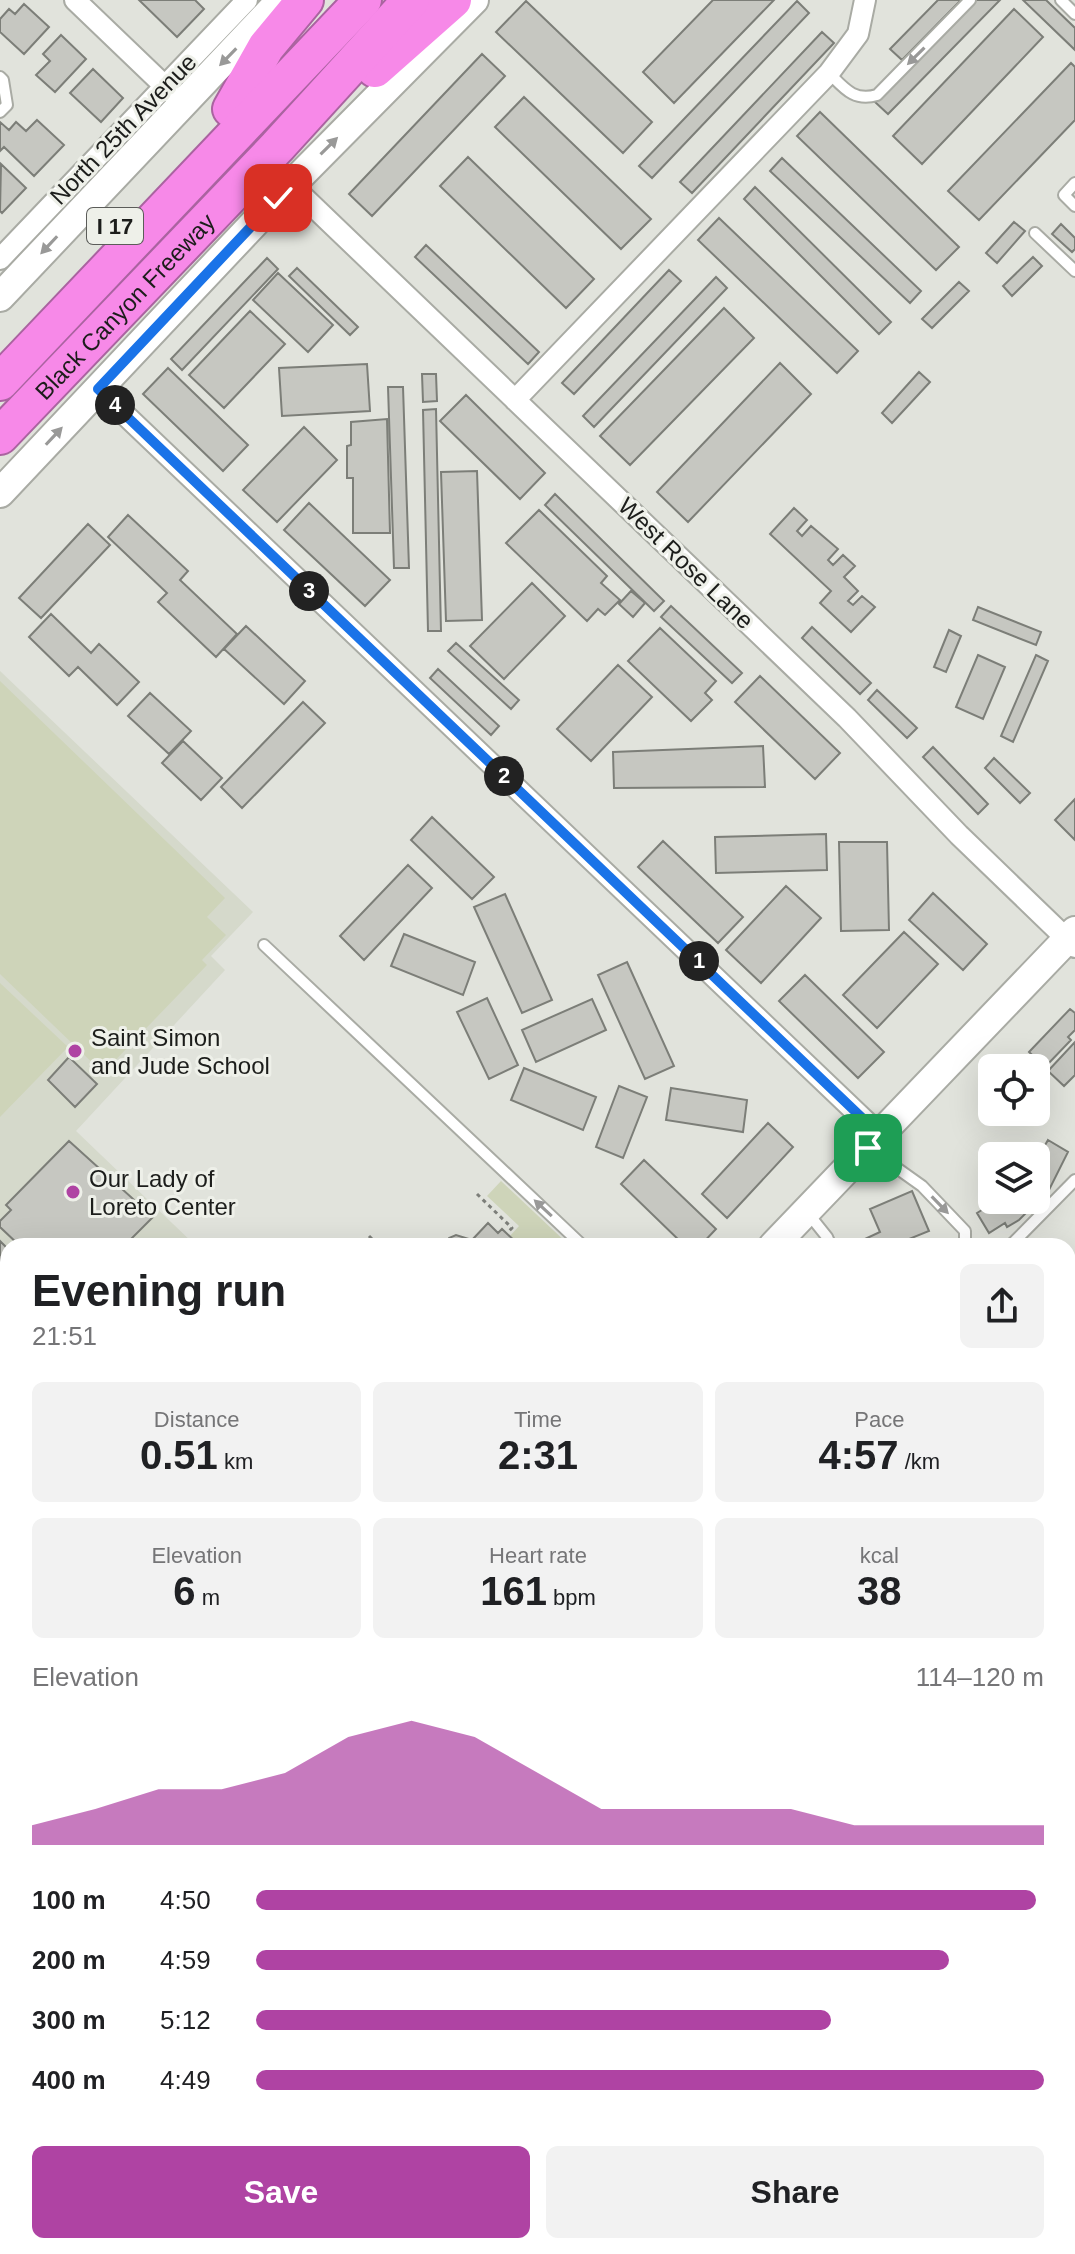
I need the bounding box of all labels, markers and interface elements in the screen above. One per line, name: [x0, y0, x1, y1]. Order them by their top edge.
one-way arrow: [907, 46, 926, 65]
one-way arrow: [220, 47, 238, 66]
street label: North 25th Avenue: [44, 48, 202, 210]
one-way arrow: [319, 137, 338, 156]
pin: [244, 164, 312, 232]
icon: check: [256, 176, 300, 220]
street label: Black Canyon Freeway: [29, 208, 220, 405]
road number: I 17: [87, 208, 143, 244]
one-way arrow: [40, 236, 58, 255]
pin: 4: [95, 385, 135, 425]
text: 4: [109, 392, 121, 417]
one-way arrow: [44, 427, 62, 446]
street label: West Rose Lane: [613, 492, 759, 634]
pin: 3: [289, 571, 329, 611]
text: 3: [303, 578, 315, 603]
pin: 2: [484, 756, 524, 796]
text: 2: [498, 763, 510, 788]
pin: 1: [679, 941, 719, 981]
text: 1: [693, 948, 705, 973]
place label: Saint Simon and Jude School: [91, 1024, 270, 1079]
marker: Saint Simon and Jude School: [66, 1042, 84, 1060]
map controls: [978, 1054, 1050, 1214]
button: locate: [978, 1054, 1050, 1126]
pin: [834, 1114, 902, 1182]
icon: arrive: [846, 1126, 890, 1170]
button: layers: [978, 1142, 1050, 1214]
place label: Our Lady of Loreto Center: [89, 1165, 236, 1220]
marker: Our Lady of Loreto Center: [64, 1183, 82, 1201]
one-way arrow: [930, 1195, 949, 1214]
one-way arrow: [533, 1199, 552, 1217]
button: share: [960, 1264, 1044, 1348]
text: Evening run: [32, 1266, 286, 1315]
text: 21:51: [32, 1321, 97, 1351]
text: Distance: [154, 1407, 239, 1432]
text: Time: [514, 1407, 562, 1432]
text: Pace: [854, 1407, 904, 1432]
text: 0.51: [140, 1433, 218, 1477]
text: 2:31: [498, 1433, 578, 1477]
text: 4:57: [819, 1433, 899, 1477]
text: km: [218, 1449, 253, 1474]
text: /km: [899, 1449, 940, 1474]
text: Elevation: [151, 1543, 242, 1568]
text: Heart rate: [489, 1543, 587, 1568]
text: kcal: [860, 1543, 899, 1568]
text: 6: [173, 1569, 196, 1613]
text: 161: [480, 1569, 547, 1613]
text: 38: [857, 1569, 902, 1613]
text: m: [196, 1585, 220, 1610]
text: bpm: [547, 1585, 596, 1610]
text: Elevation: [32, 1662, 139, 1692]
text: 114–120 m: [916, 1662, 1044, 1692]
text: 100 m: [32, 1885, 106, 1915]
text: 4:50: [160, 1885, 211, 1915]
text: 200 m: [32, 1945, 106, 1975]
text: 4:59: [160, 1945, 211, 1975]
text: 300 m: [32, 2005, 106, 2035]
text: 5:12: [160, 2005, 211, 2035]
text: 400 m: [32, 2065, 106, 2095]
text: 4:49: [160, 2065, 211, 2095]
button: Save: [32, 2146, 530, 2238]
button: Share: [546, 2146, 1044, 2238]

